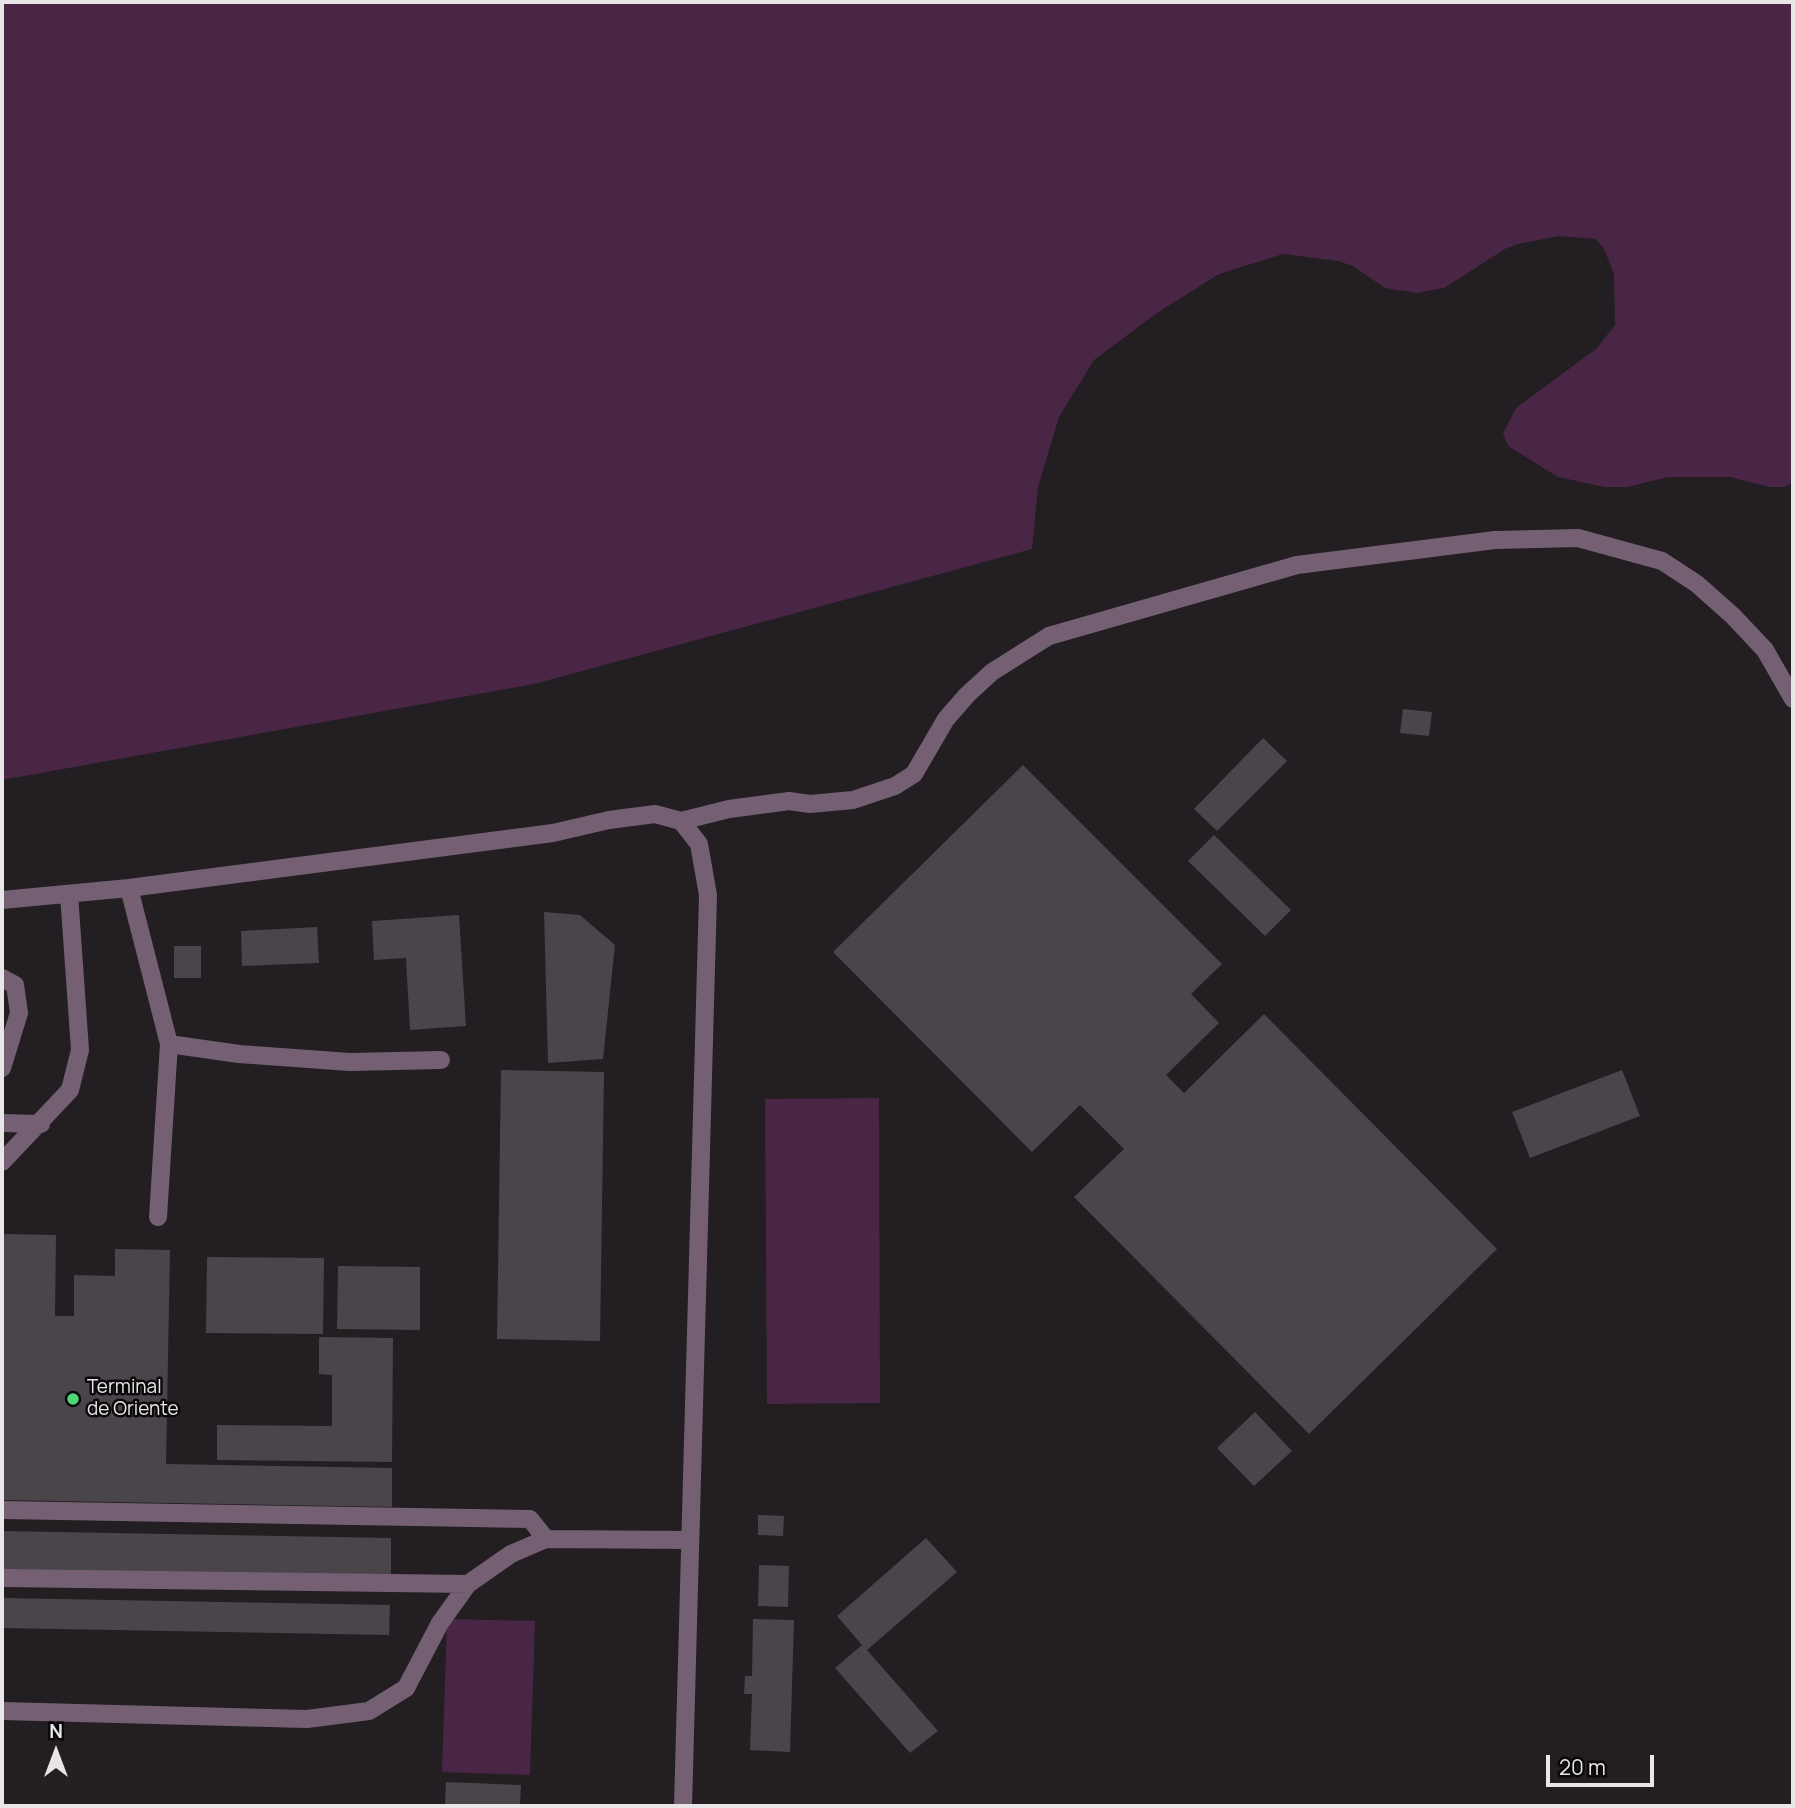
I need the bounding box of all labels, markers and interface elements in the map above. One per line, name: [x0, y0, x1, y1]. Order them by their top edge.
place label: Terminal de Oriente: [87, 1377, 179, 1421]
marker: Terminal de Oriente: [65, 1391, 81, 1407]
north arrow: [21, 1717, 91, 1787]
text: N: [49, 1718, 63, 1744]
scale bar: [1550, 1742, 1658, 1786]
text: 20 m: [1559, 1753, 1606, 1781]

